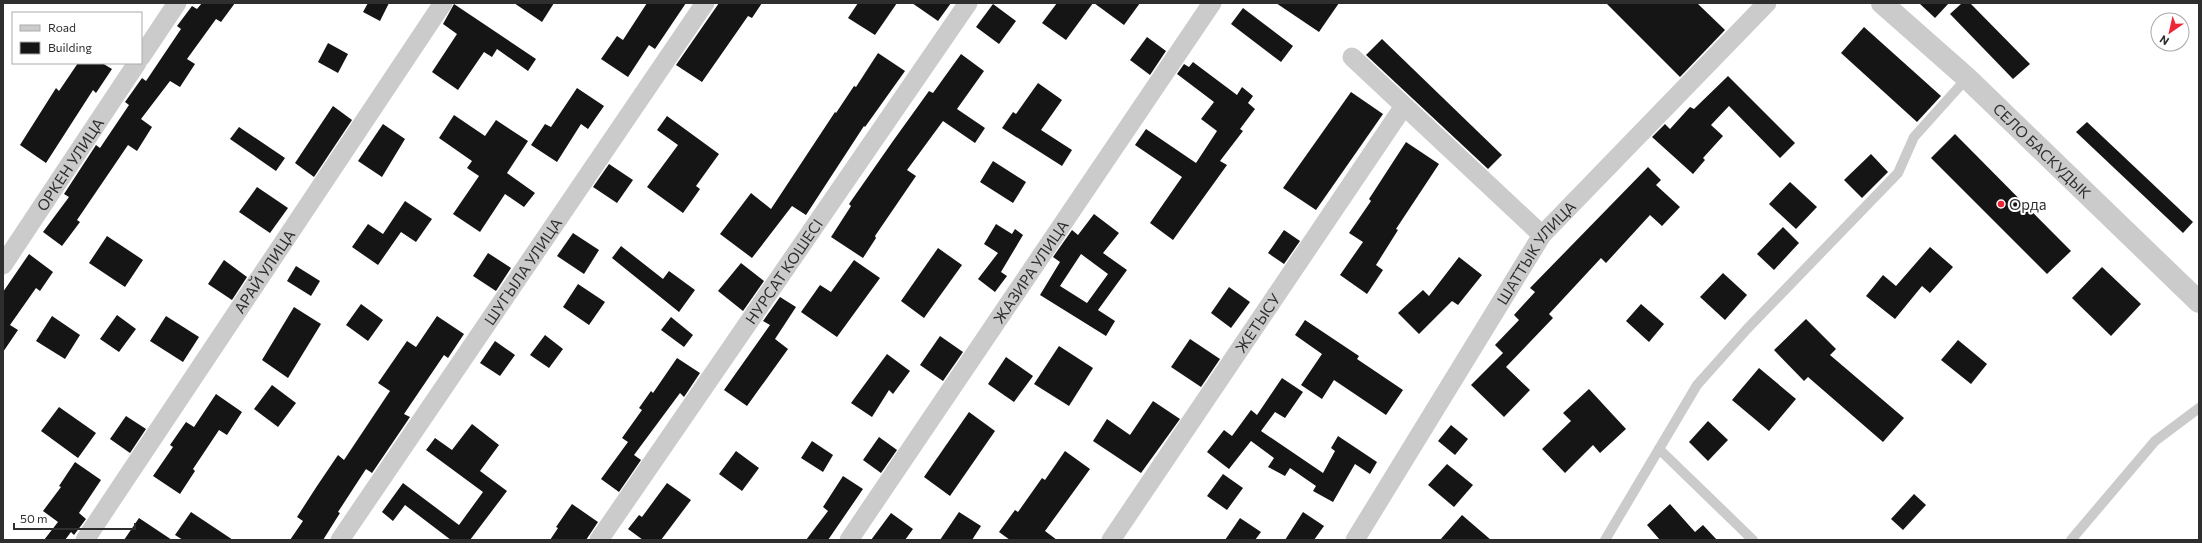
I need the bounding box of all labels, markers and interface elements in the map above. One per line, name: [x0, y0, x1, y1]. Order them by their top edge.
legend: [12, 12, 142, 64]
north arrow: [2150, 12, 2190, 52]
text: Road: [48, 20, 76, 34]
text: N: [2157, 33, 2171, 48]
text: Building: [48, 40, 92, 54]
street label: СЕЛО БАСКУДЫК: [1990, 99, 2095, 202]
street label: ОРКЕН УЛИЦА: [33, 114, 107, 214]
place label: Орда: [2009, 195, 2047, 213]
street label: ШАТТЫК УЛИЦА: [1493, 197, 1579, 307]
marker: Орда: [1996, 199, 2006, 209]
street label: ШУГЫЛА УЛИЦА: [480, 214, 565, 328]
street label: НУРСАТ КОШЕСI: [741, 215, 826, 327]
street label: ЖАЗИРА УЛИЦА: [989, 216, 1072, 327]
street label: АРАЙ УЛИЦА: [230, 226, 298, 316]
street label: ЖЕТЫСУ: [1231, 290, 1284, 356]
scale bar: [14, 505, 135, 531]
text: 50 m: [20, 511, 48, 525]

